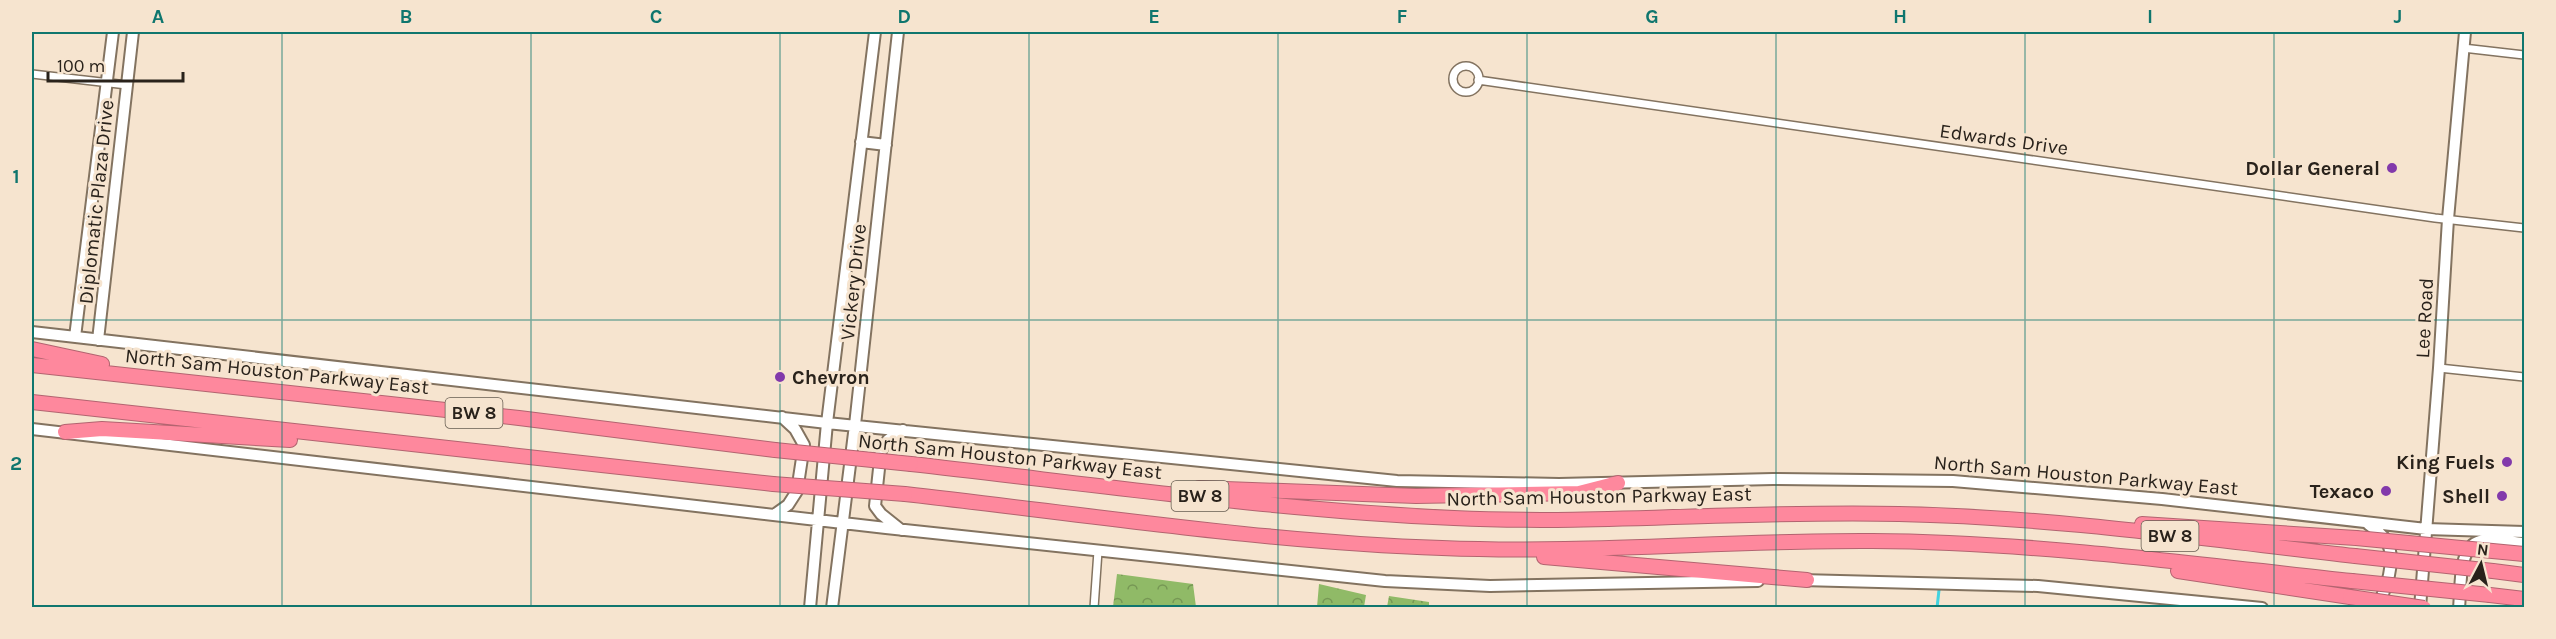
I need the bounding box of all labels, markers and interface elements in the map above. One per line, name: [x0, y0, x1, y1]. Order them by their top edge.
text: A: [152, 5, 165, 28]
text: B: [400, 5, 412, 28]
text: C: [650, 5, 662, 28]
text: D: [897, 5, 911, 28]
text: E: [1148, 5, 1160, 28]
text: F: [1397, 5, 1408, 28]
text: G: [1645, 5, 1659, 28]
text: H: [1893, 5, 1907, 28]
text: I: [2147, 5, 2153, 28]
text: J: [2394, 5, 2402, 28]
scale bar: [48, 45, 183, 83]
text: 100 m: [57, 55, 105, 77]
street label: Diplomatic Plaza Drive: [74, 99, 119, 305]
street label: Edwards Drive: [1938, 119, 2070, 160]
place label: Dollar General: [2245, 157, 2380, 180]
marker: Dollar General: [2385, 161, 2399, 175]
text: 1: [12, 165, 20, 188]
street label: Vickery Drive: [836, 223, 871, 341]
street label: Lee Road: [2411, 277, 2438, 359]
street label: North Sam Houston Parkway East: [124, 344, 430, 399]
place label: Chevron: [792, 366, 870, 389]
marker: Chevron: [773, 370, 787, 384]
road number: BW 8: [446, 398, 502, 428]
street label: North Sam Houston Parkway East: [857, 429, 1163, 484]
street label: North Sam Houston Parkway East: [1933, 451, 2240, 500]
place label: King Fuels: [2396, 451, 2495, 474]
text: 2: [10, 452, 22, 475]
marker: King Fuels: [2500, 455, 2514, 469]
place label: Texaco: [2310, 480, 2374, 503]
road number: BW 8: [1172, 481, 1228, 511]
street label: North Sam Houston Parkway East: [1446, 482, 1752, 511]
marker: Texaco: [2379, 484, 2393, 498]
place label: Shell: [2442, 485, 2490, 508]
marker: Shell: [2495, 489, 2509, 503]
road number: BW 8: [2142, 521, 2198, 551]
north arrow: [2451, 534, 2511, 594]
text: N: [2476, 539, 2490, 560]

